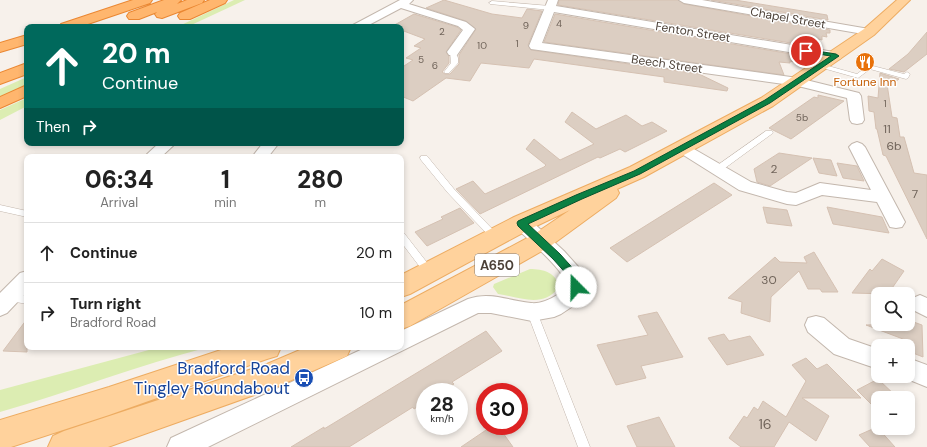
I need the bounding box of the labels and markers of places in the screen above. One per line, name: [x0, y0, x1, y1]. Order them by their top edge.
pin: [789, 34, 823, 68]
restaurant icon: Fortune Inn: [854, 51, 876, 73]
place label: Fortune Inn: [834, 74, 896, 90]
place label: Bradford Road Tingley Roundabout: [134, 357, 290, 399]
bus stop icon: Bradford Road Tingley Roundabout: [293, 367, 315, 389]

